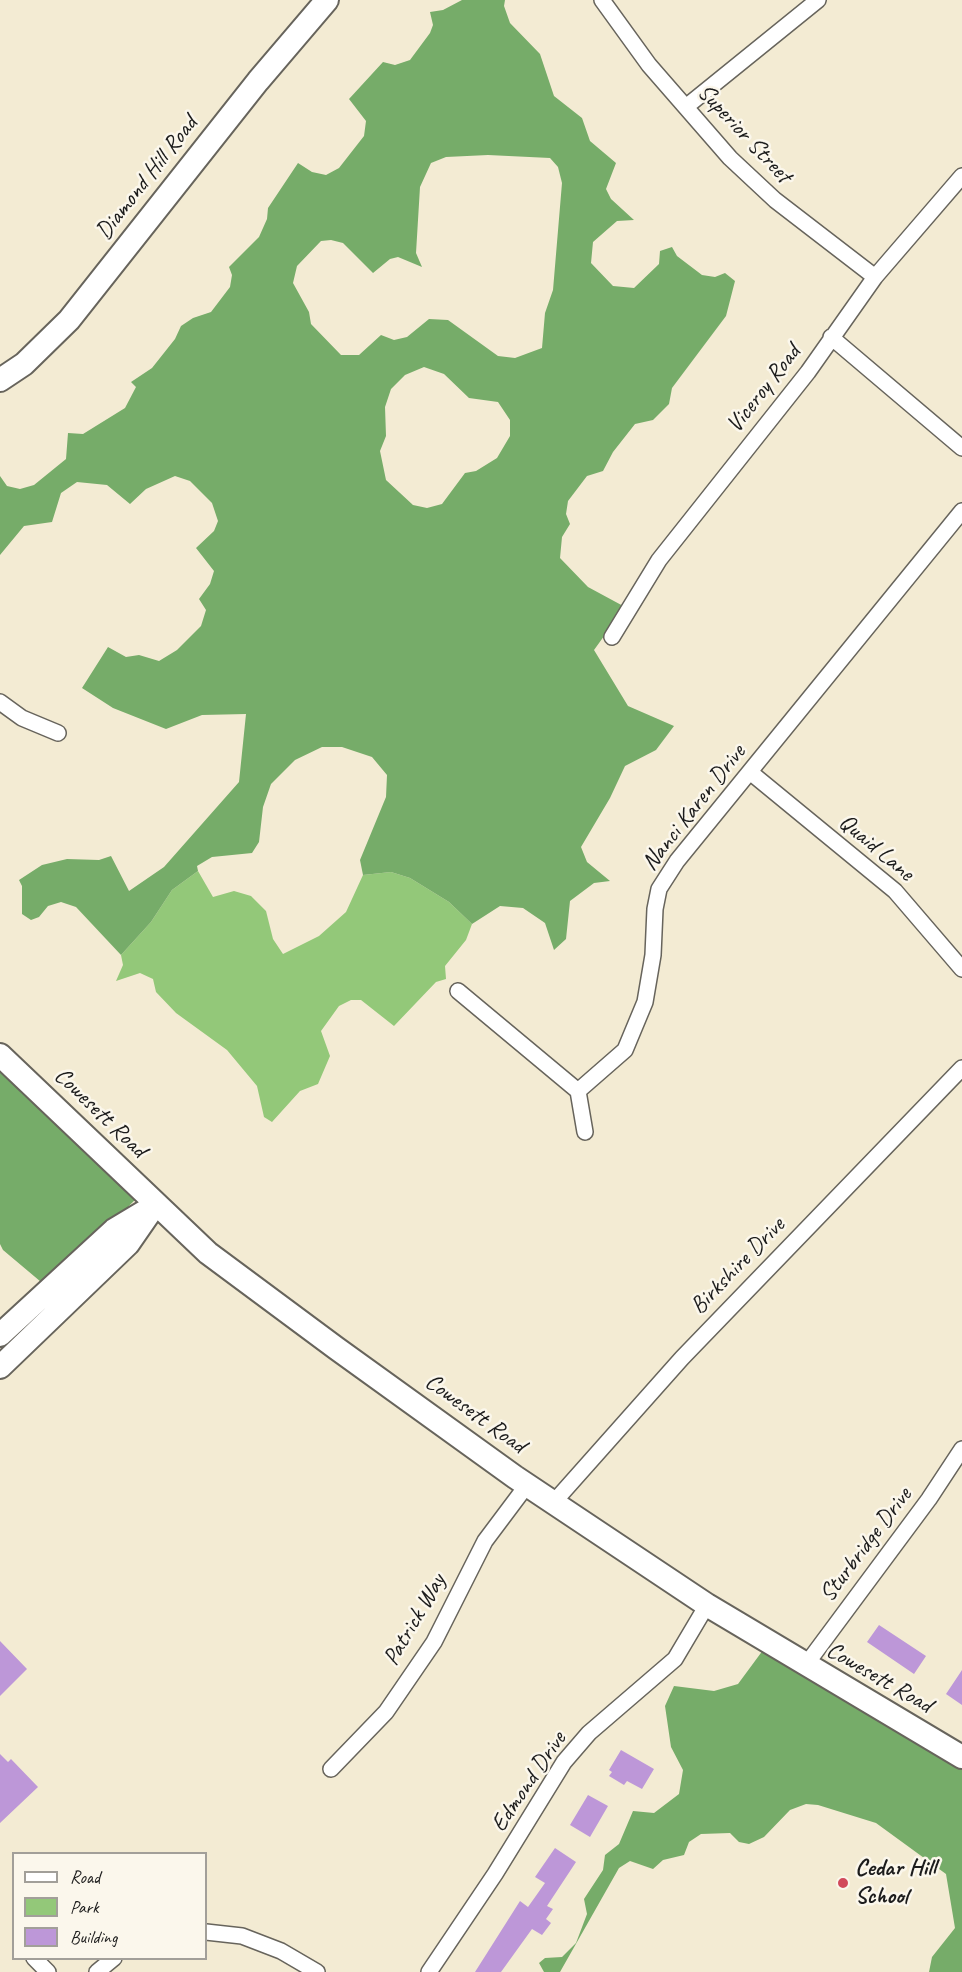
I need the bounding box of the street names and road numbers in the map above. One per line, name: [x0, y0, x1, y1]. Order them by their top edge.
street label: Superior Street: [691, 78, 797, 190]
street label: Diamond Hill Road: [90, 111, 204, 245]
street label: Viceroy Road: [721, 339, 807, 439]
street label: Nanci Karen Drive: [636, 739, 752, 877]
street label: Quaid Lane: [832, 808, 920, 888]
street label: Cowesett Road: [48, 1062, 152, 1164]
street label: Birkshire Drive: [685, 1211, 791, 1321]
street label: Cowesett Road: [419, 1368, 531, 1460]
street label: Sturbridge Drive: [814, 1482, 918, 1608]
street label: Patrick Way: [377, 1569, 453, 1671]
street label: Cowesett Road: [821, 1636, 937, 1720]
street label: Edmond Drive: [485, 1727, 573, 1837]

